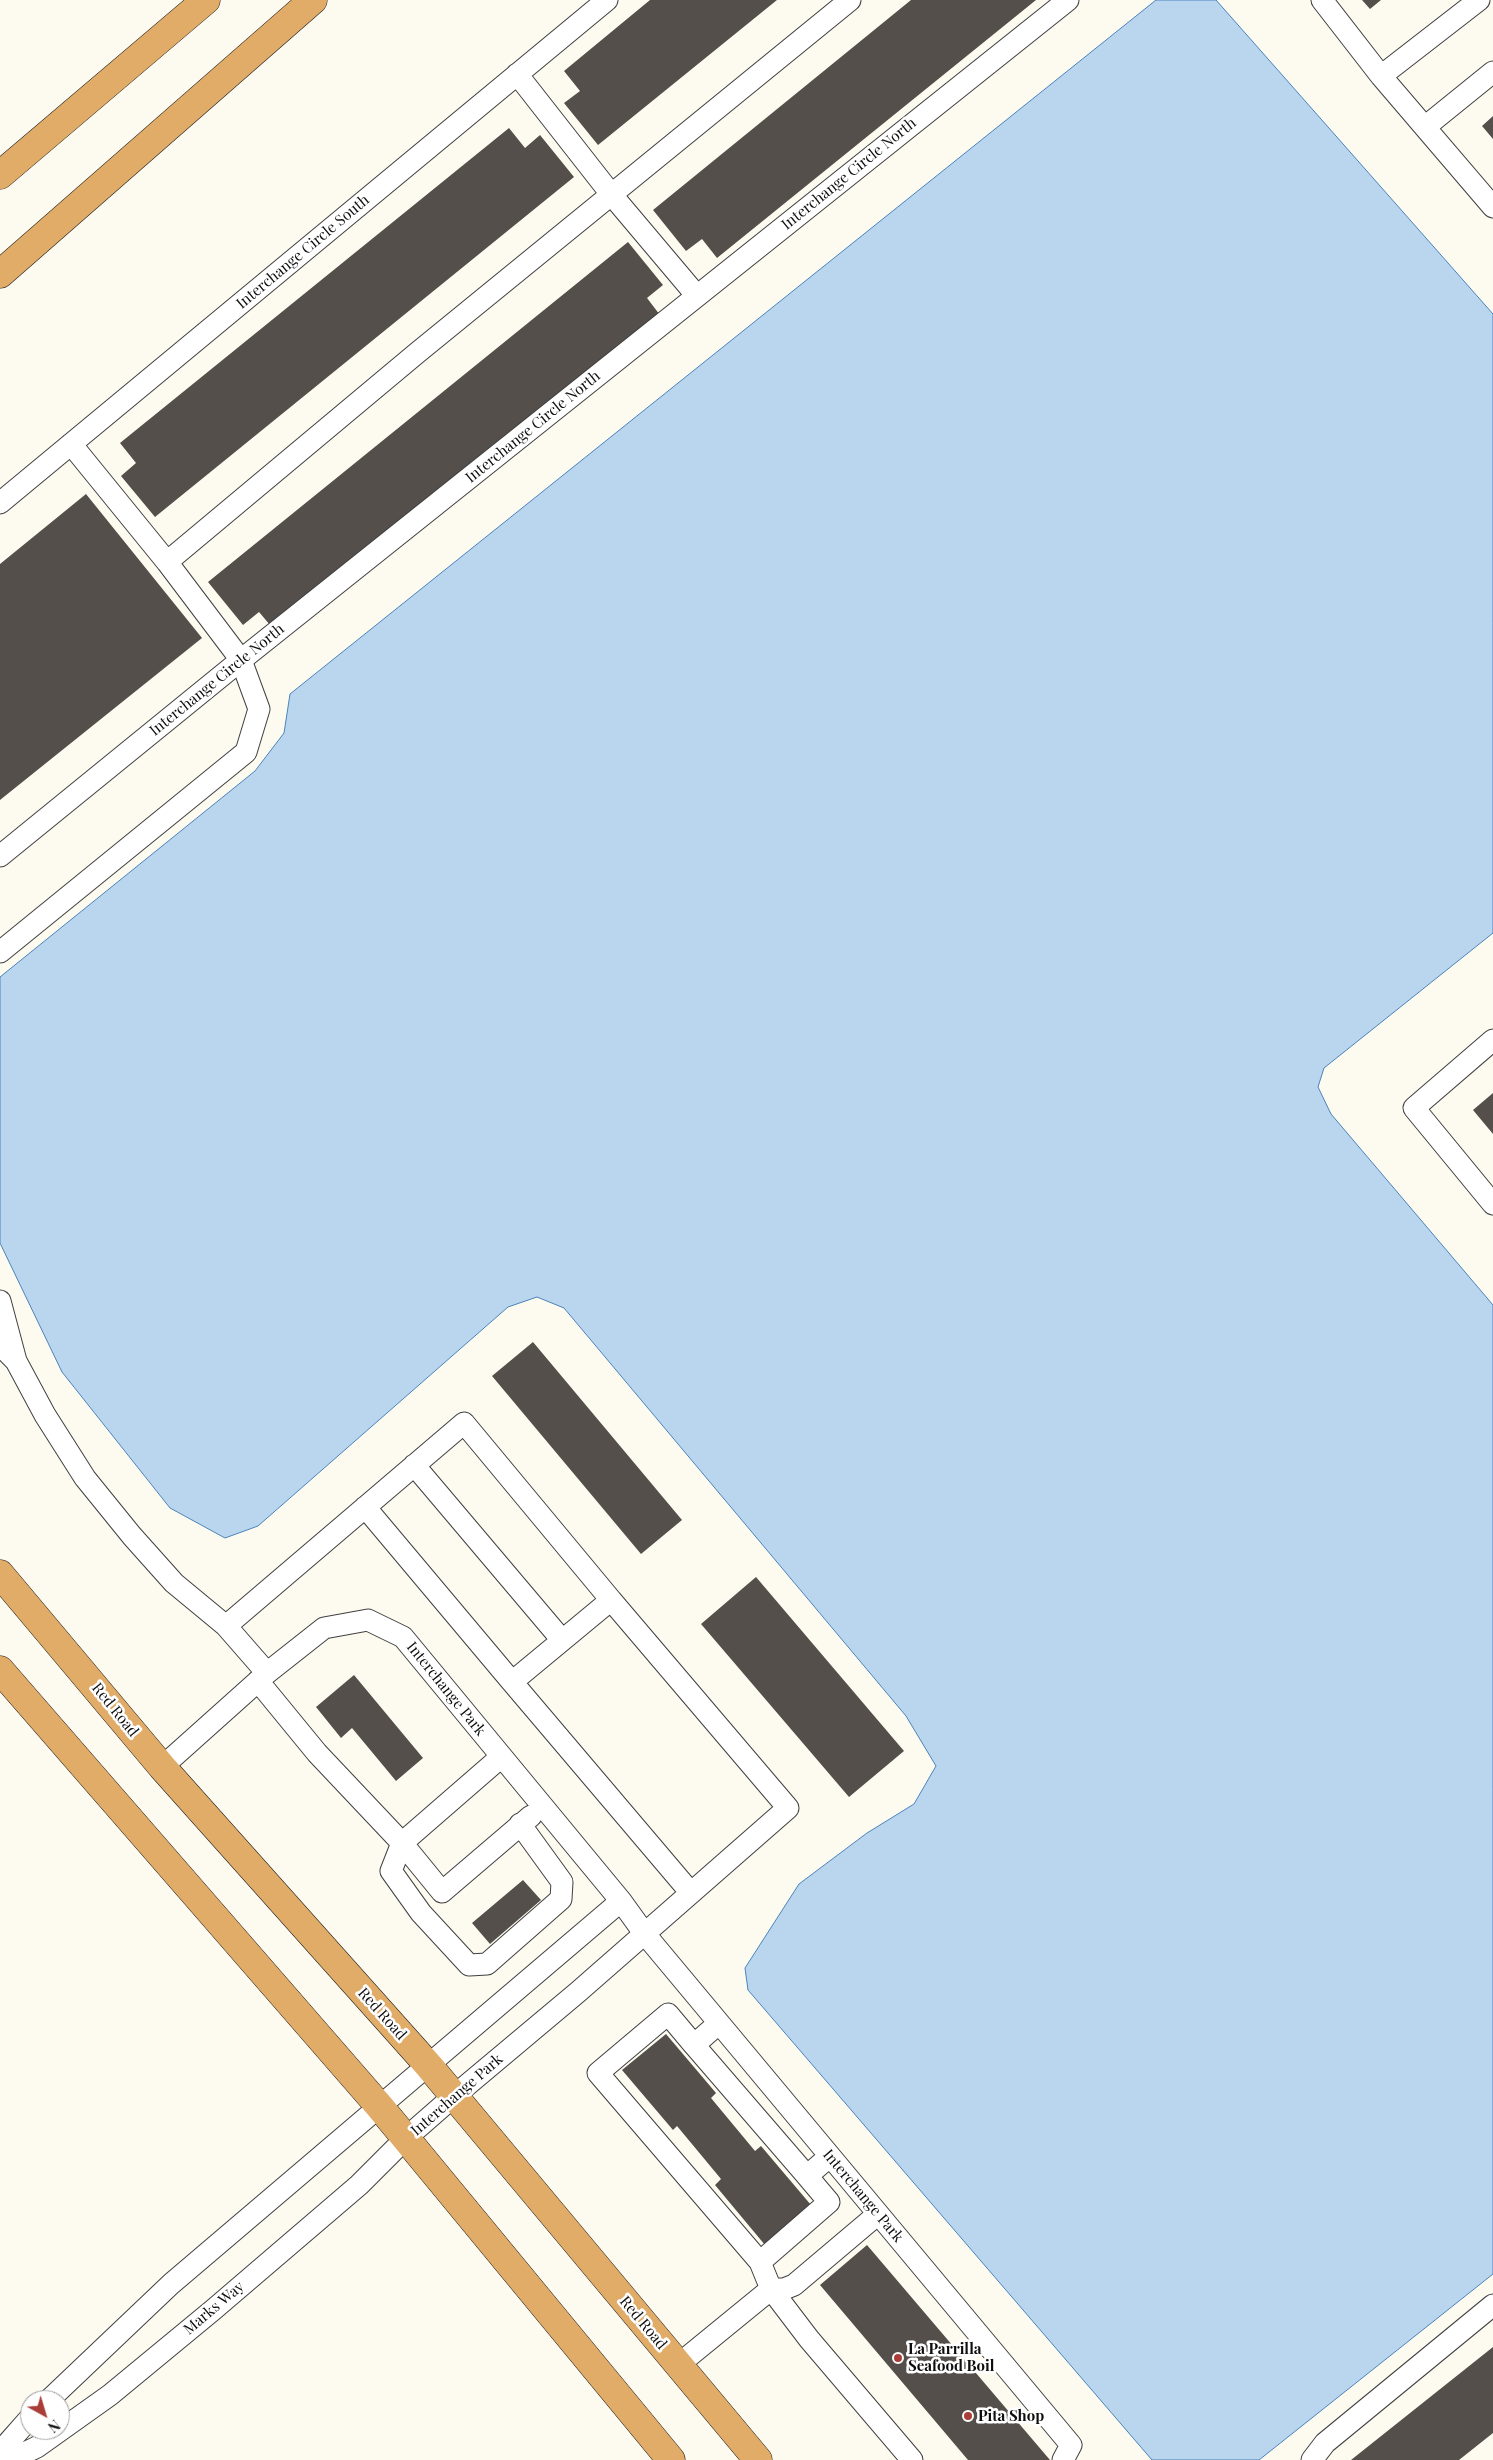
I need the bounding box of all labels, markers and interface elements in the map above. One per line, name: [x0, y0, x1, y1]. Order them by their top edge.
street label: Interchange Circle North: [778, 114, 920, 234]
street label: Interchange Circle South: [233, 191, 373, 313]
street label: Interchange Circle North: [462, 367, 604, 487]
street label: Interchange Circle North: [146, 620, 288, 740]
street label: Interchange Park: [403, 1638, 489, 1740]
street label: Red Road: [88, 1680, 142, 1740]
street label: Red Road: [354, 1984, 410, 2044]
street label: Interchange Park: [407, 2050, 507, 2140]
street label: Interchange Park: [819, 2146, 907, 2246]
street label: Marks Way: [180, 2278, 248, 2338]
street label: Red Road: [616, 2293, 670, 2353]
place label: La Parrilla Seafood Boil: [908, 2340, 994, 2375]
marker: La Parrilla Seafood Boil: [892, 2352, 904, 2364]
north arrow: [20, 2390, 70, 2440]
place label: Pita Shop: [978, 2407, 1044, 2425]
marker: Pita Shop: [962, 2410, 974, 2422]
text: N: [44, 2416, 64, 2437]

